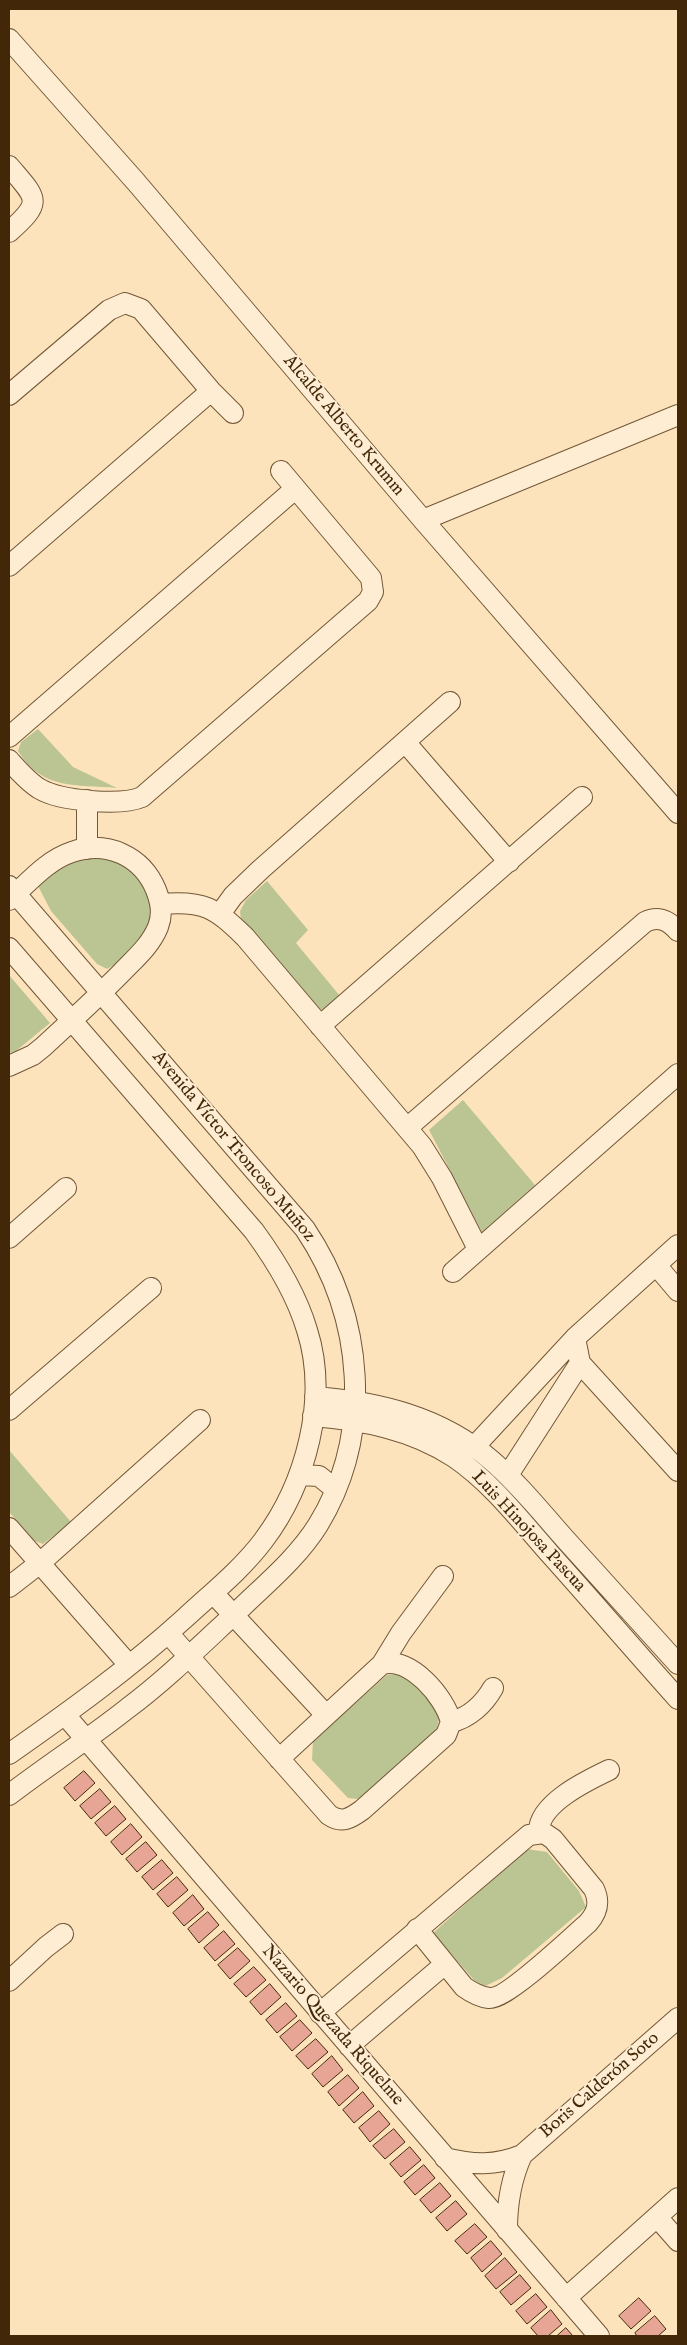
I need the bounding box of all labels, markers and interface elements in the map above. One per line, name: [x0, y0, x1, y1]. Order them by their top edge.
street label: Alcalde Alberto Krumm: [278, 351, 408, 501]
street label: Avenida Víctor Troncoso Muñoz: [147, 1047, 319, 1247]
street label: Luis Hinojosa Pascua: [466, 1467, 590, 1597]
street label: Nazario Quezada Riquelme: [256, 1941, 408, 2111]
street label: Boris Calderón Soto: [536, 2028, 664, 2144]

